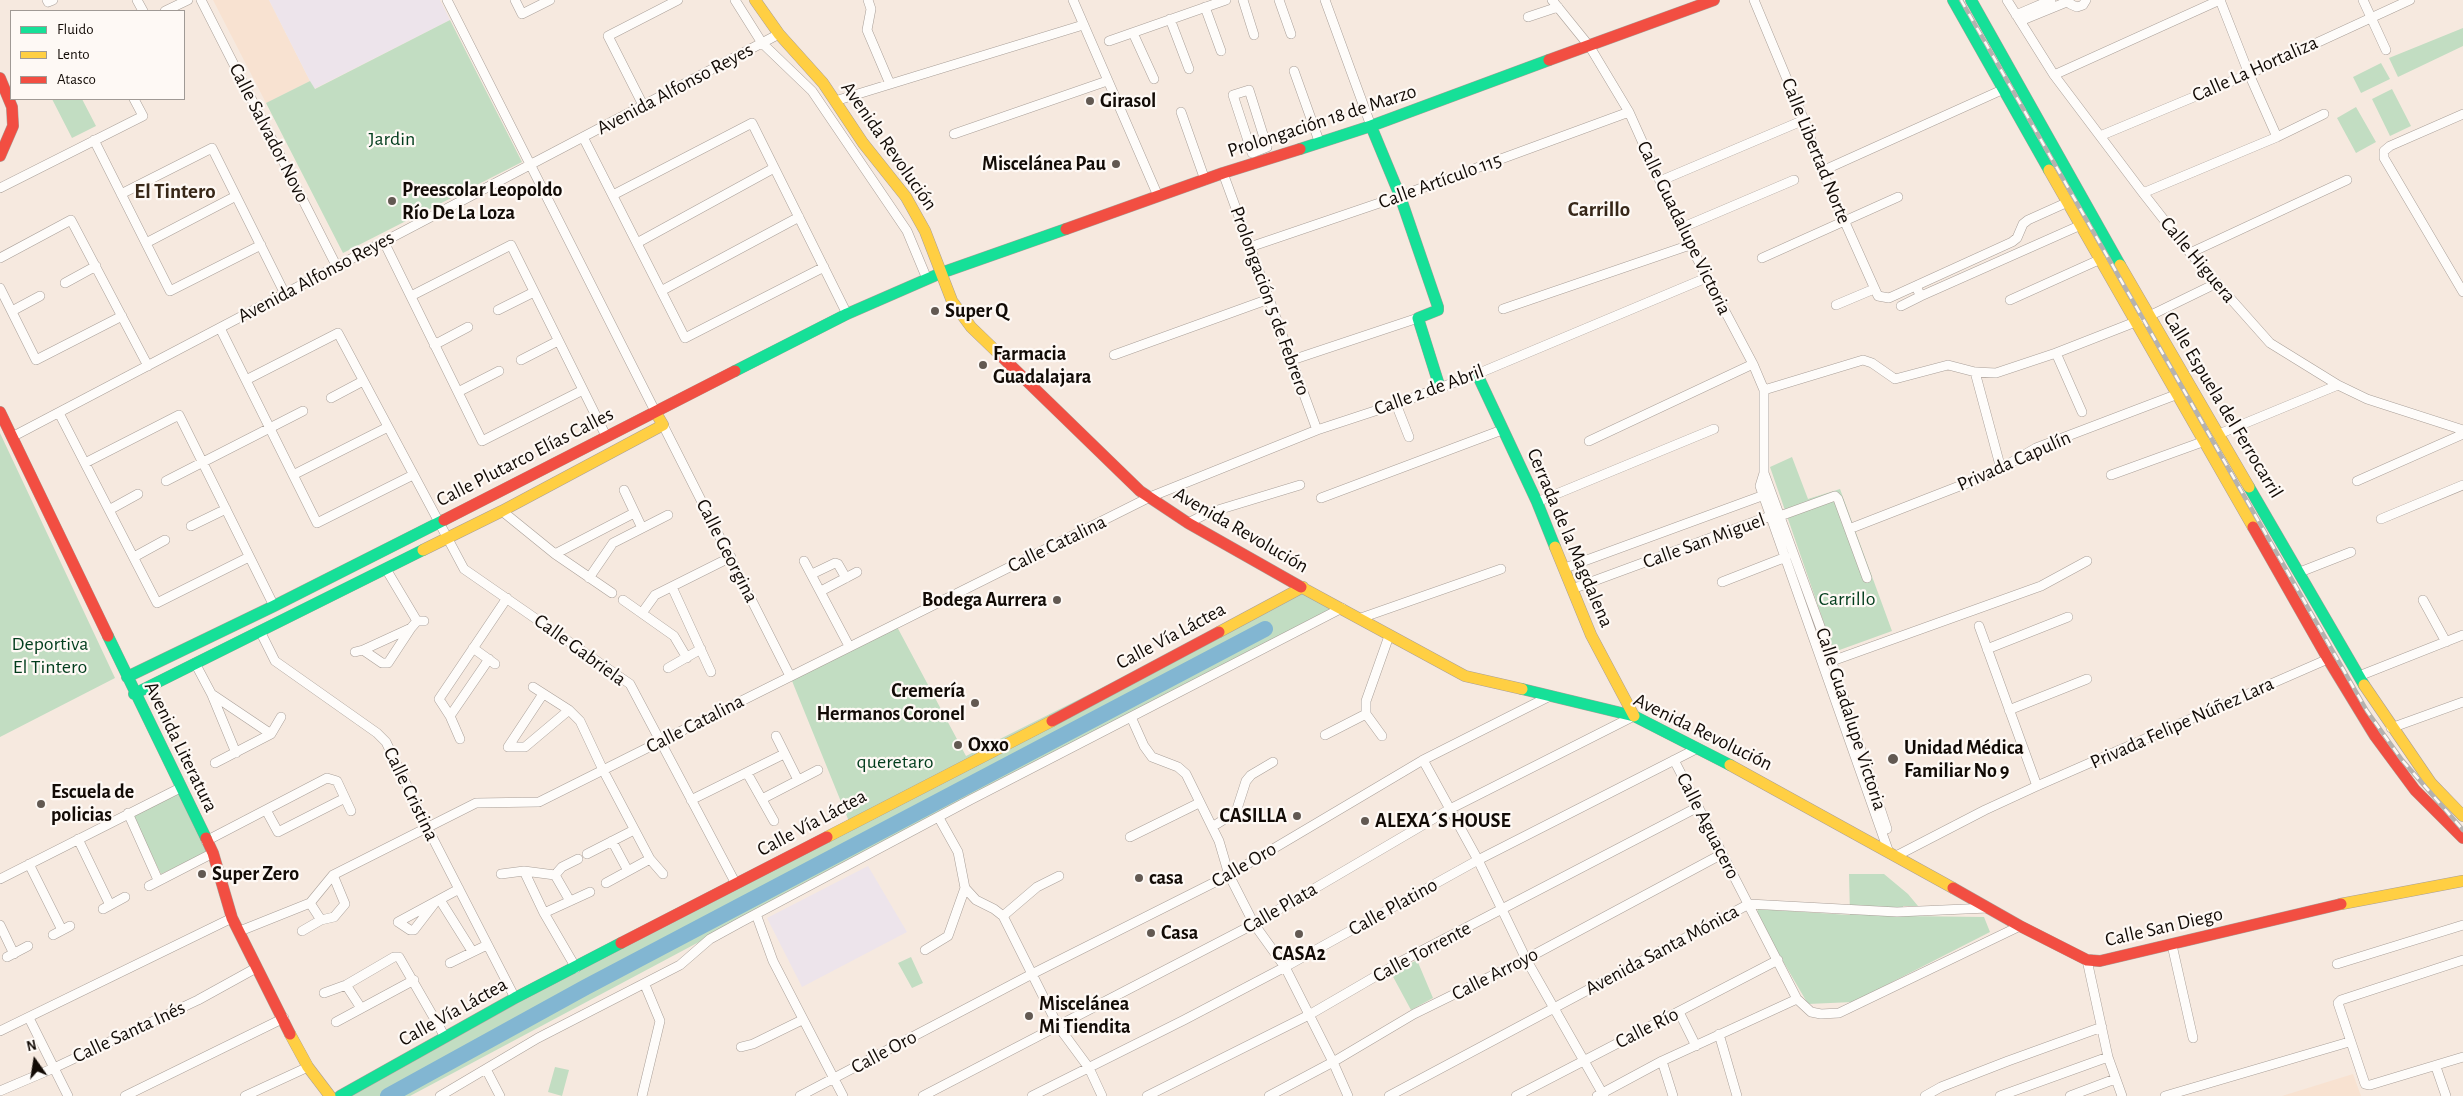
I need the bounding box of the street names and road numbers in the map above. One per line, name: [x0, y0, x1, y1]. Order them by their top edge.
street label: Calle La Hortaliza: [2188, 31, 2322, 107]
street label: Avenida Alfonso Reyes: [593, 38, 757, 140]
street label: Calle Salvador Novo: [224, 59, 314, 207]
street label: Calle Libertad Norte: [1776, 75, 1856, 227]
street label: Avenida Revolución: [836, 77, 942, 215]
street label: Prolongación 18 de Marzo: [1225, 79, 1419, 163]
street label: Calle Guadalupe Victoria: [1631, 137, 1737, 319]
street label: Calle Artículo 115: [1375, 148, 1505, 214]
street label: Prolongación 5 de Febrero: [1225, 203, 1315, 399]
street label: Calle Higuera: [2155, 212, 2241, 308]
street label: Avenida Alfonso Reyes: [234, 226, 398, 328]
street label: Calle Espuela del Ferrocarril: [2158, 307, 2288, 503]
street label: Calle 2 de Abril: [1371, 359, 1487, 421]
street label: Calle Plutarco Elías Calles: [432, 402, 618, 512]
street label: Privada Capulín: [1953, 425, 2075, 497]
street label: Cerrada de la Magdalena: [1521, 445, 1619, 631]
street label: Avenida Revolución: [1169, 482, 1313, 578]
street label: Calle Georgina: [691, 495, 763, 607]
street label: Calle San Miguel: [1640, 508, 1768, 574]
street label: Calle Catalina: [1004, 510, 1110, 578]
street label: Calle Vía Láctea: [1112, 597, 1230, 675]
street label: Calle Gabriela: [529, 609, 631, 691]
street label: Calle Guadalupe Victoria: [1810, 625, 1892, 813]
street label: Privada Felipe Núñez Lara: [2086, 672, 2278, 774]
street label: Avenida Literatura: [139, 678, 223, 816]
street label: Avenida Revolución: [1630, 688, 1776, 776]
street label: Calle Catalina: [642, 689, 748, 759]
street label: Calle Cristina: [378, 743, 444, 845]
street label: Calle Aguacero: [1671, 769, 1745, 883]
street label: Calle Vía Láctea: [753, 784, 871, 862]
street label: Calle Oro: [1207, 837, 1281, 893]
street label: Calle Platino: [1344, 873, 1442, 941]
street label: Calle Plata: [1238, 877, 1322, 939]
street label: Avenida Santa Mónica: [1581, 899, 1743, 1001]
street label: Calle San Diego: [2103, 902, 2225, 952]
street label: Calle Torrente: [1369, 916, 1475, 988]
street label: Calle Arroyo: [1448, 942, 1542, 1006]
street label: Calle Vía Láctea: [394, 972, 512, 1052]
street label: Calle Santa Inés: [69, 995, 189, 1069]
street label: Calle Río: [1611, 1002, 1683, 1054]
street label: Calle Oro: [847, 1025, 921, 1079]

